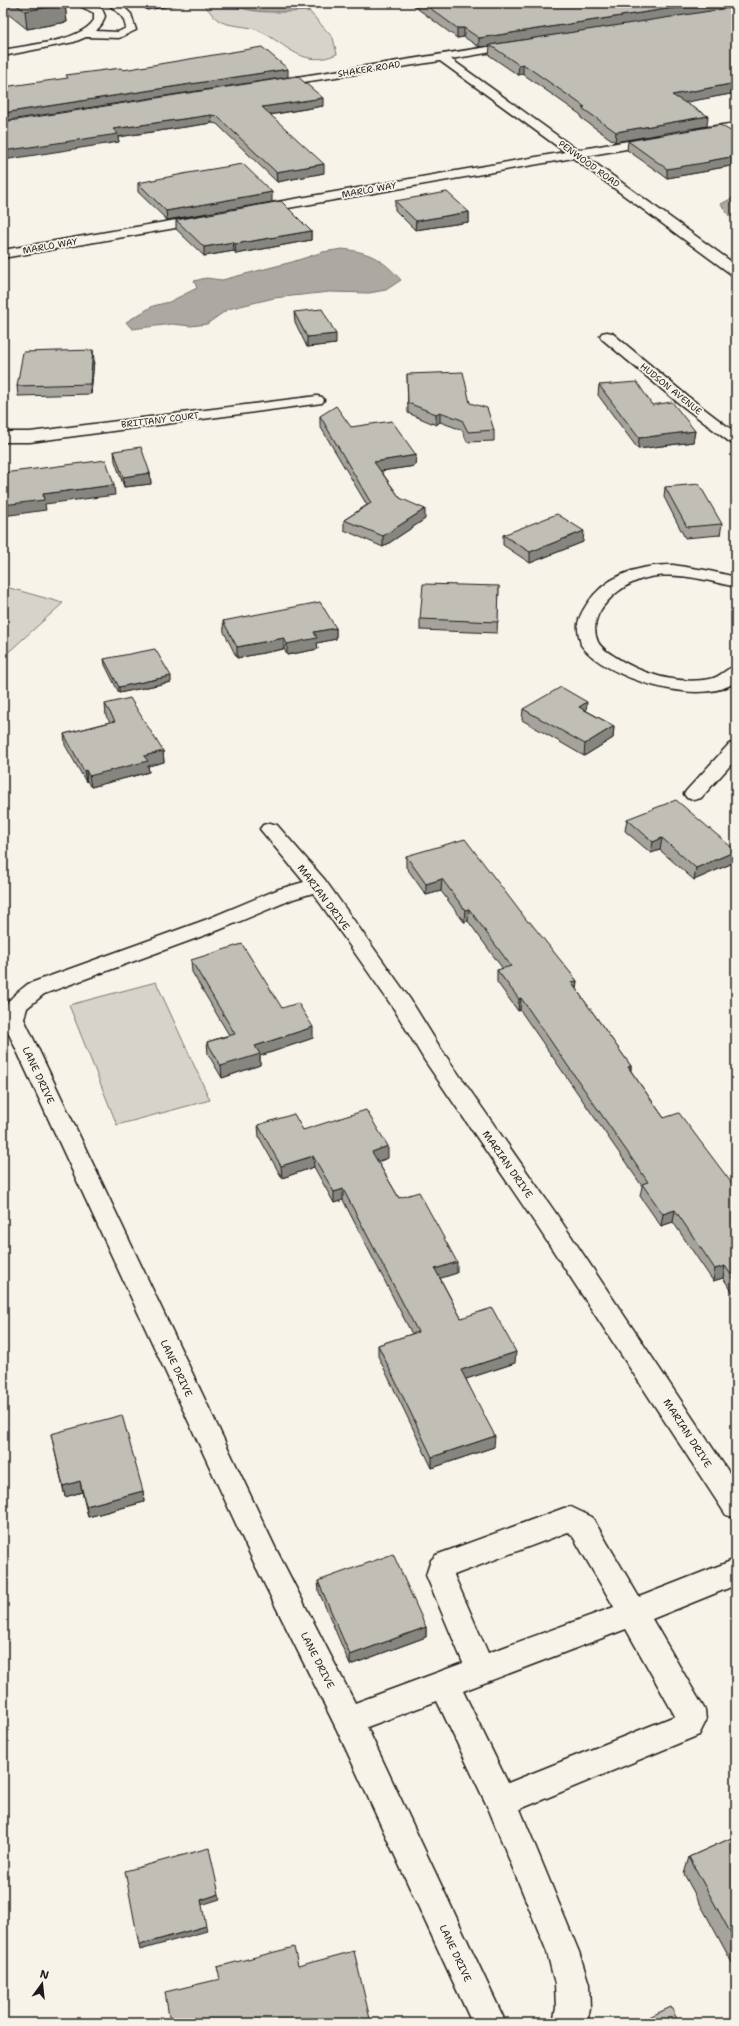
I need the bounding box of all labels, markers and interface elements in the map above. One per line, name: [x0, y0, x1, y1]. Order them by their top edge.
street label: SHAKER ROAD: [337, 58, 401, 80]
street label: PENWOOD ROAD: [556, 138, 622, 190]
street label: MARLO WAY: [341, 179, 398, 201]
street label: MARLO WAY: [22, 235, 79, 257]
street label: HUDSON AVENUE: [638, 360, 705, 418]
street label: BRITTANY COURT: [120, 409, 200, 431]
street label: MARIAN DRIVE: [295, 862, 353, 933]
street label: LANE DRIVE: [20, 1044, 58, 1106]
street label: MARIAN DRIVE: [479, 1128, 536, 1201]
street label: LANE DRIVE: [158, 1337, 196, 1399]
street label: MARIAN DRIVE: [660, 1396, 715, 1470]
street label: LANE DRIVE: [298, 1630, 337, 1691]
street label: LANE DRIVE: [437, 1922, 475, 1984]
north arrow: [22, 1964, 62, 2004]
text: N: [38, 1966, 51, 1983]

